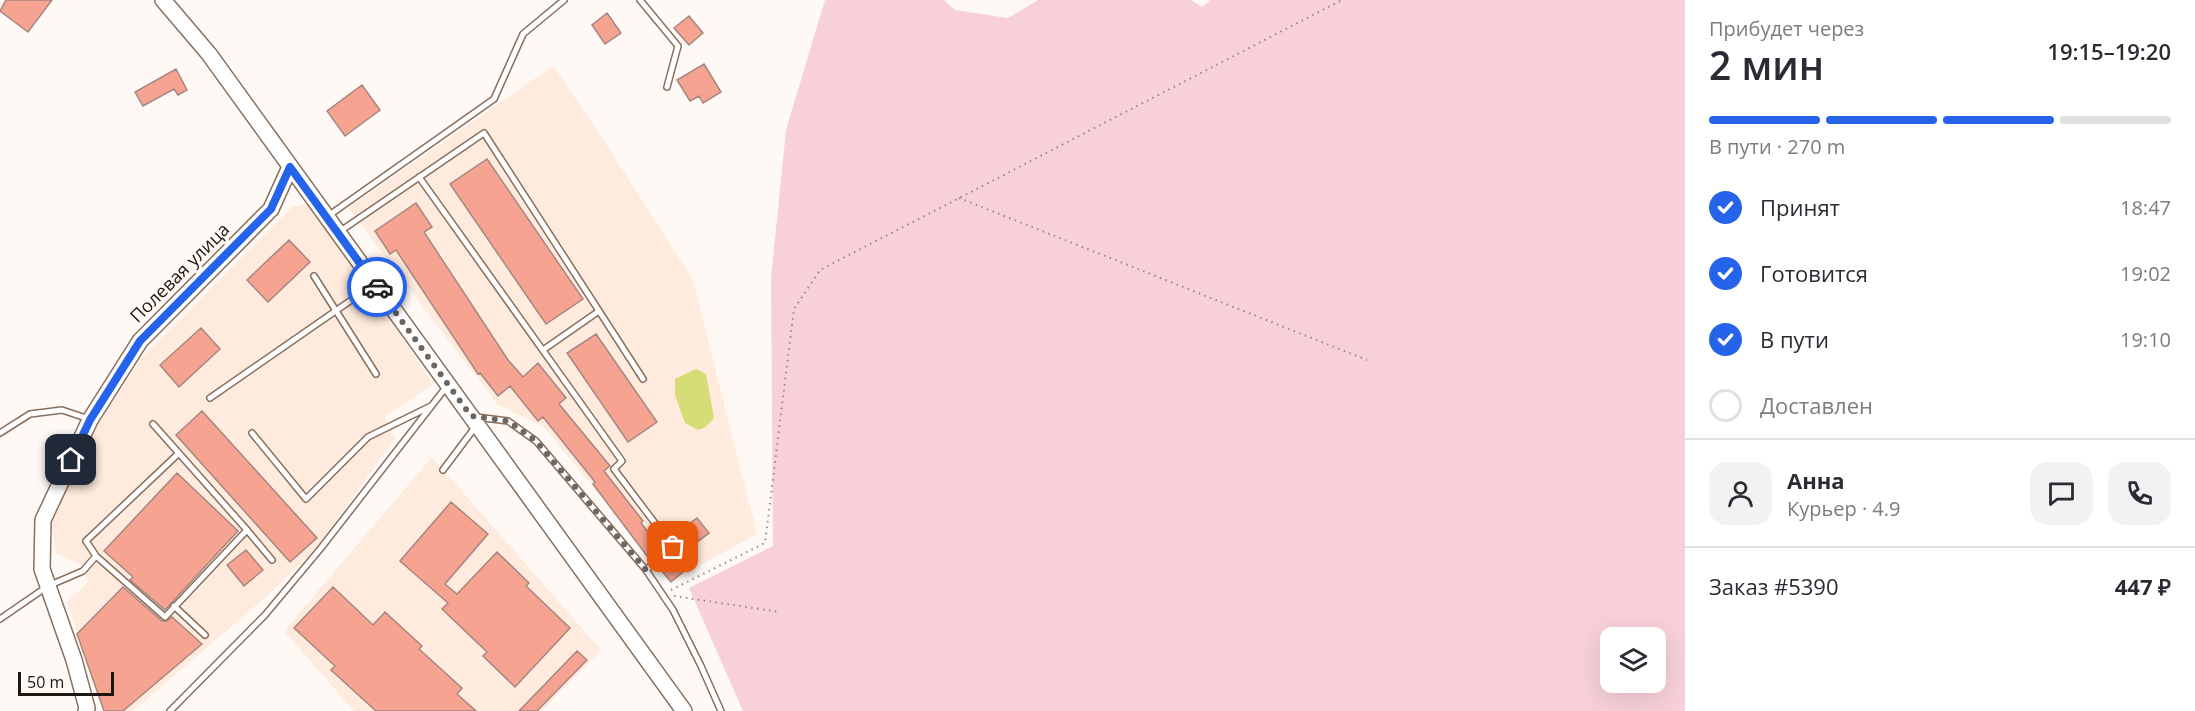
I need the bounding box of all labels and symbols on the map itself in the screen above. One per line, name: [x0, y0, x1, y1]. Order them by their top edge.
street label: Полевая улица: [124, 217, 234, 327]
courier: [347, 257, 407, 317]
pin: [45, 434, 96, 485]
pin: [647, 521, 698, 572]
scale bar: [18, 669, 114, 696]

